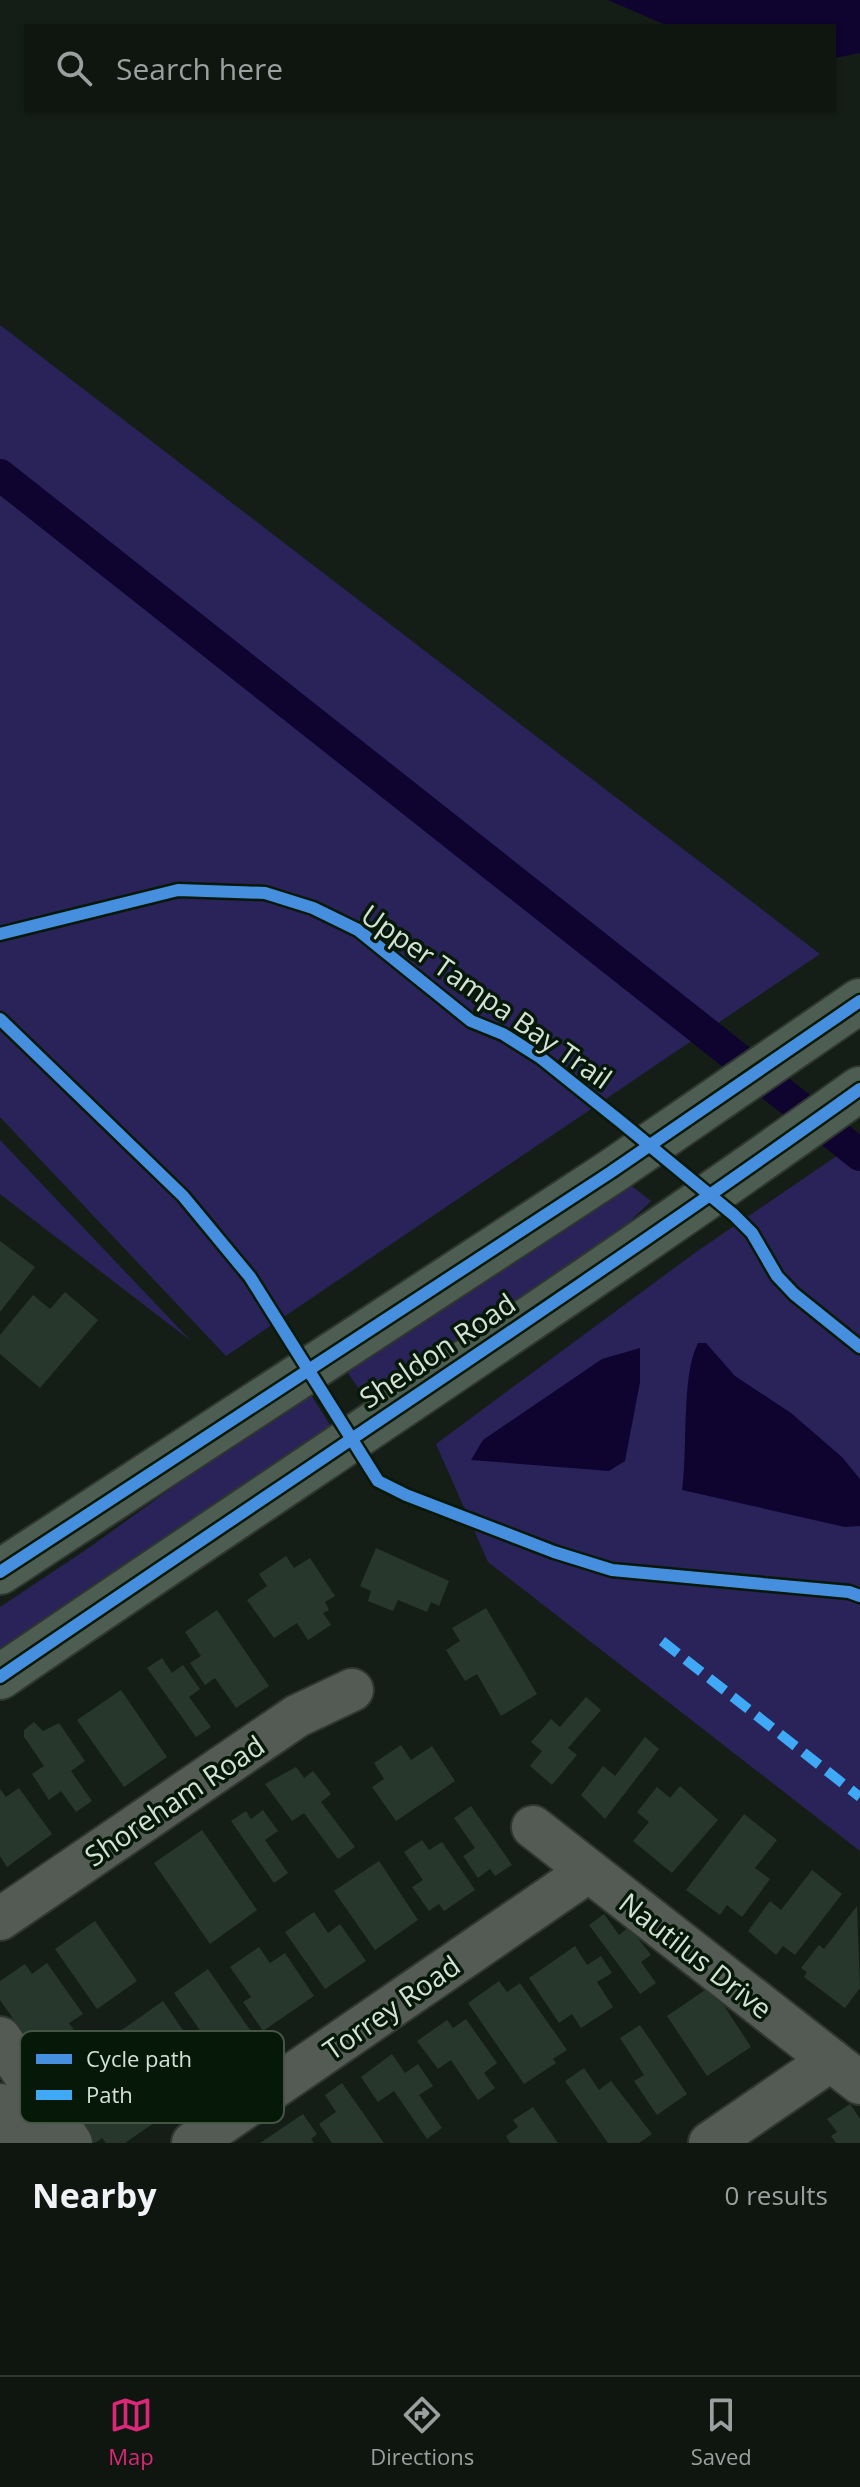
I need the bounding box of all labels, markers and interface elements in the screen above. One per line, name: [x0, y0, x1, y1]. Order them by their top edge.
search box: [24, 24, 836, 112]
icon: search: [52, 46, 96, 90]
text: Search here: [116, 48, 283, 89]
street label: Upper Tampa Bay Trail: [354, 895, 620, 1097]
street label: Sheldon Road: [352, 1284, 522, 1416]
street label: Shoreham Road: [77, 1726, 271, 1874]
street label: Nautilus Drive: [612, 1883, 780, 2027]
street label: Torrey Road: [315, 1946, 467, 2068]
legend: [20, 2031, 284, 2123]
text: Cycle path: [86, 2043, 192, 2073]
text: Path: [86, 2079, 133, 2109]
text: Nearby: [32, 2172, 157, 2218]
text: 0 results: [725, 2177, 828, 2213]
tab: Map: [108, 2393, 154, 2471]
tab: Directions: [370, 2393, 474, 2471]
tab: Saved: [691, 2393, 752, 2471]

